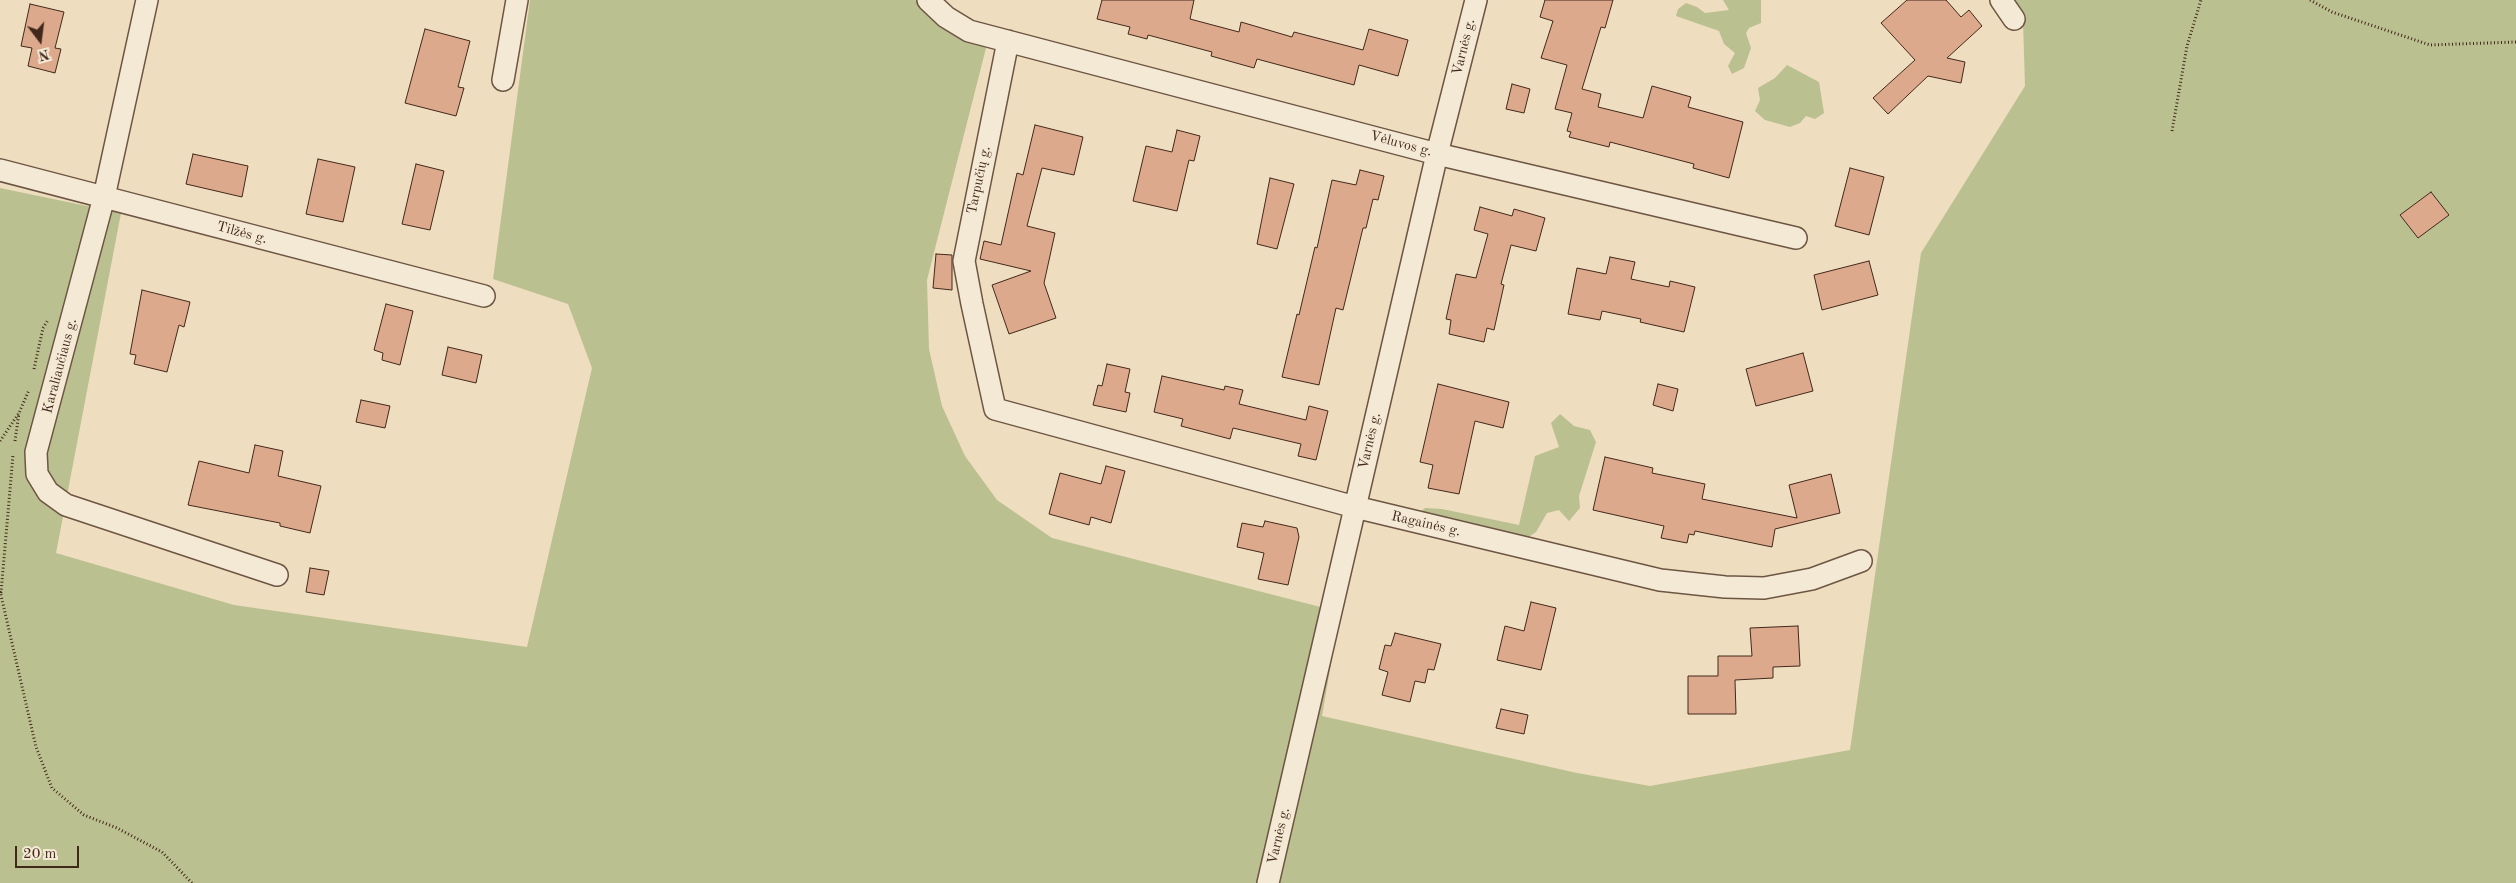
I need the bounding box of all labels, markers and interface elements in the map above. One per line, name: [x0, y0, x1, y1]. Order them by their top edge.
north arrow: [15, 15, 65, 65]
street label: Varnės g.: [1449, 17, 1479, 77]
text: N: [37, 46, 51, 63]
street label: Vėluvos g.: [1368, 128, 1434, 160]
street label: Tarpučių g.: [964, 144, 994, 216]
street label: Tilžės g.: [215, 218, 269, 248]
street label: Karaliaučiaus g.: [39, 317, 81, 415]
street label: Varnės g.: [1355, 411, 1385, 471]
street label: Ragainės g.: [1390, 508, 1462, 540]
street label: Varnės g.: [1264, 806, 1294, 866]
scale bar: [18, 836, 81, 868]
text: 20 m: [23, 847, 57, 862]

